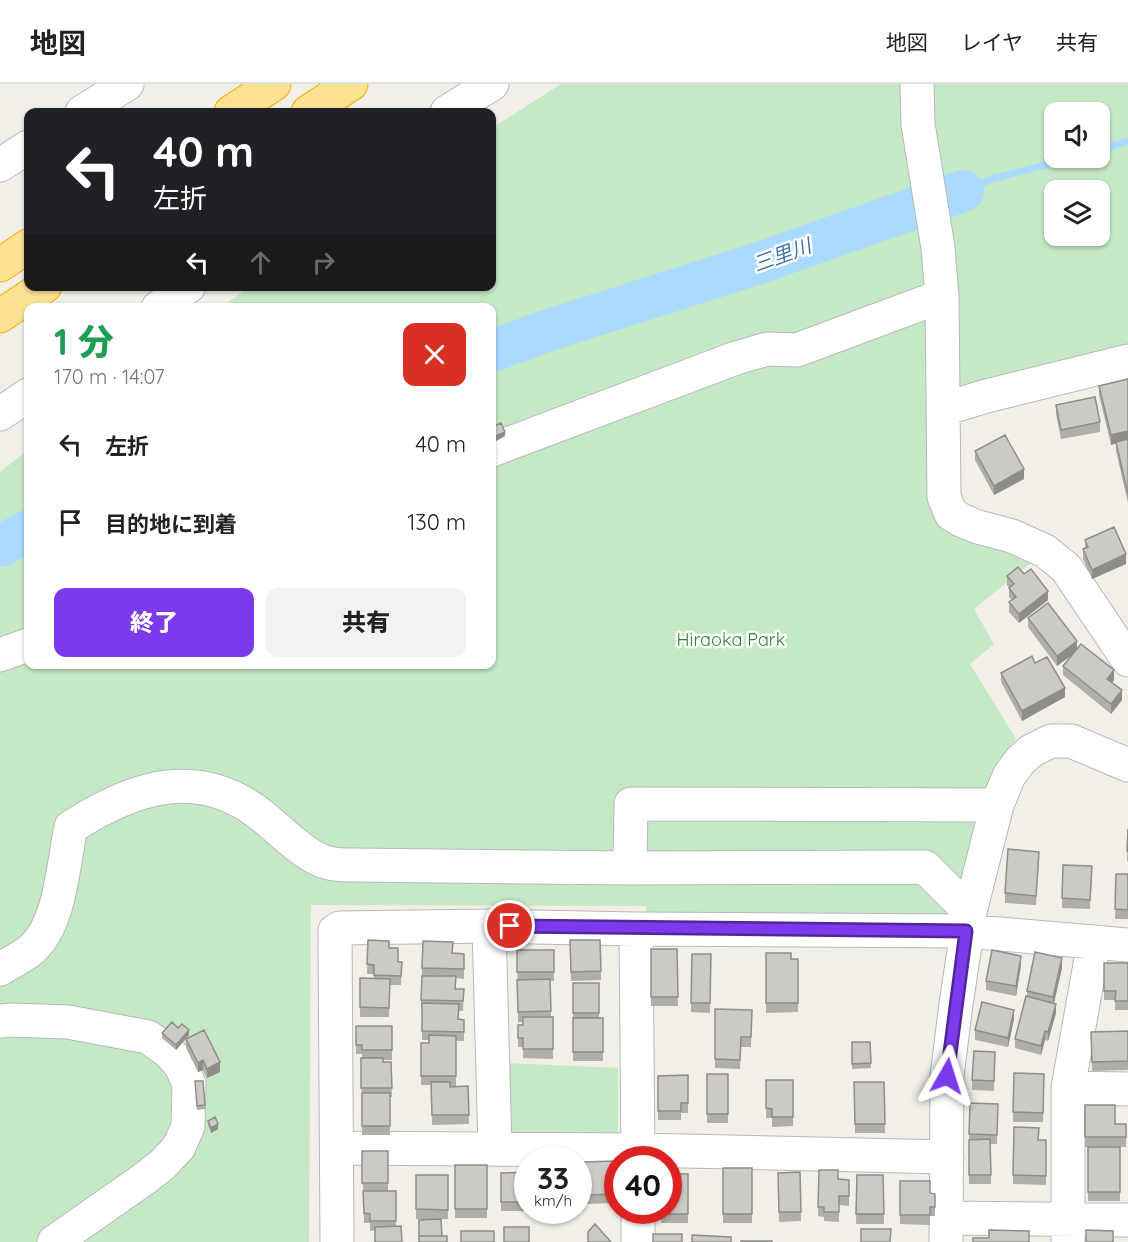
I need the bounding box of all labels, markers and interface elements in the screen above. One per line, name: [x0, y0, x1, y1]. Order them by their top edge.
text: 地図: [30, 25, 86, 60]
text: 地図: [886, 29, 928, 55]
text: レイヤ: [961, 29, 1023, 55]
text: 共有: [1056, 29, 1098, 55]
map controls: [1044, 102, 1110, 246]
button: sound: [1044, 102, 1110, 168]
text: 40 m: [153, 125, 254, 178]
icon: left: [54, 132, 132, 210]
button: layers: [1044, 180, 1110, 246]
text: 左折: [153, 181, 207, 215]
water label: 三里川: [749, 232, 816, 277]
icon: left: [181, 246, 214, 279]
icon: ahead: [244, 246, 277, 279]
icon: right: [307, 246, 340, 279]
text: 1 分: [54, 319, 114, 364]
button: close: [403, 323, 466, 386]
text: 170 m · 14:07: [54, 364, 165, 389]
icon: left: [54, 428, 87, 461]
text: 40 m: [415, 430, 466, 458]
text: 左折: [105, 432, 149, 460]
icon: arrive: [54, 506, 87, 539]
text: 130 m: [407, 508, 466, 536]
text: 目的地に到着: [105, 510, 237, 538]
button: 終了: [54, 588, 254, 657]
button: 共有: [266, 588, 466, 657]
park label: Hiraoka Park: [677, 628, 785, 651]
pin: [484, 900, 535, 951]
icon: arrive: [493, 909, 526, 942]
position arrow: [915, 1044, 979, 1108]
speed limit sign: 40: [604, 1146, 682, 1224]
text: 33: [537, 1159, 569, 1197]
text: km/h: [534, 1191, 572, 1210]

